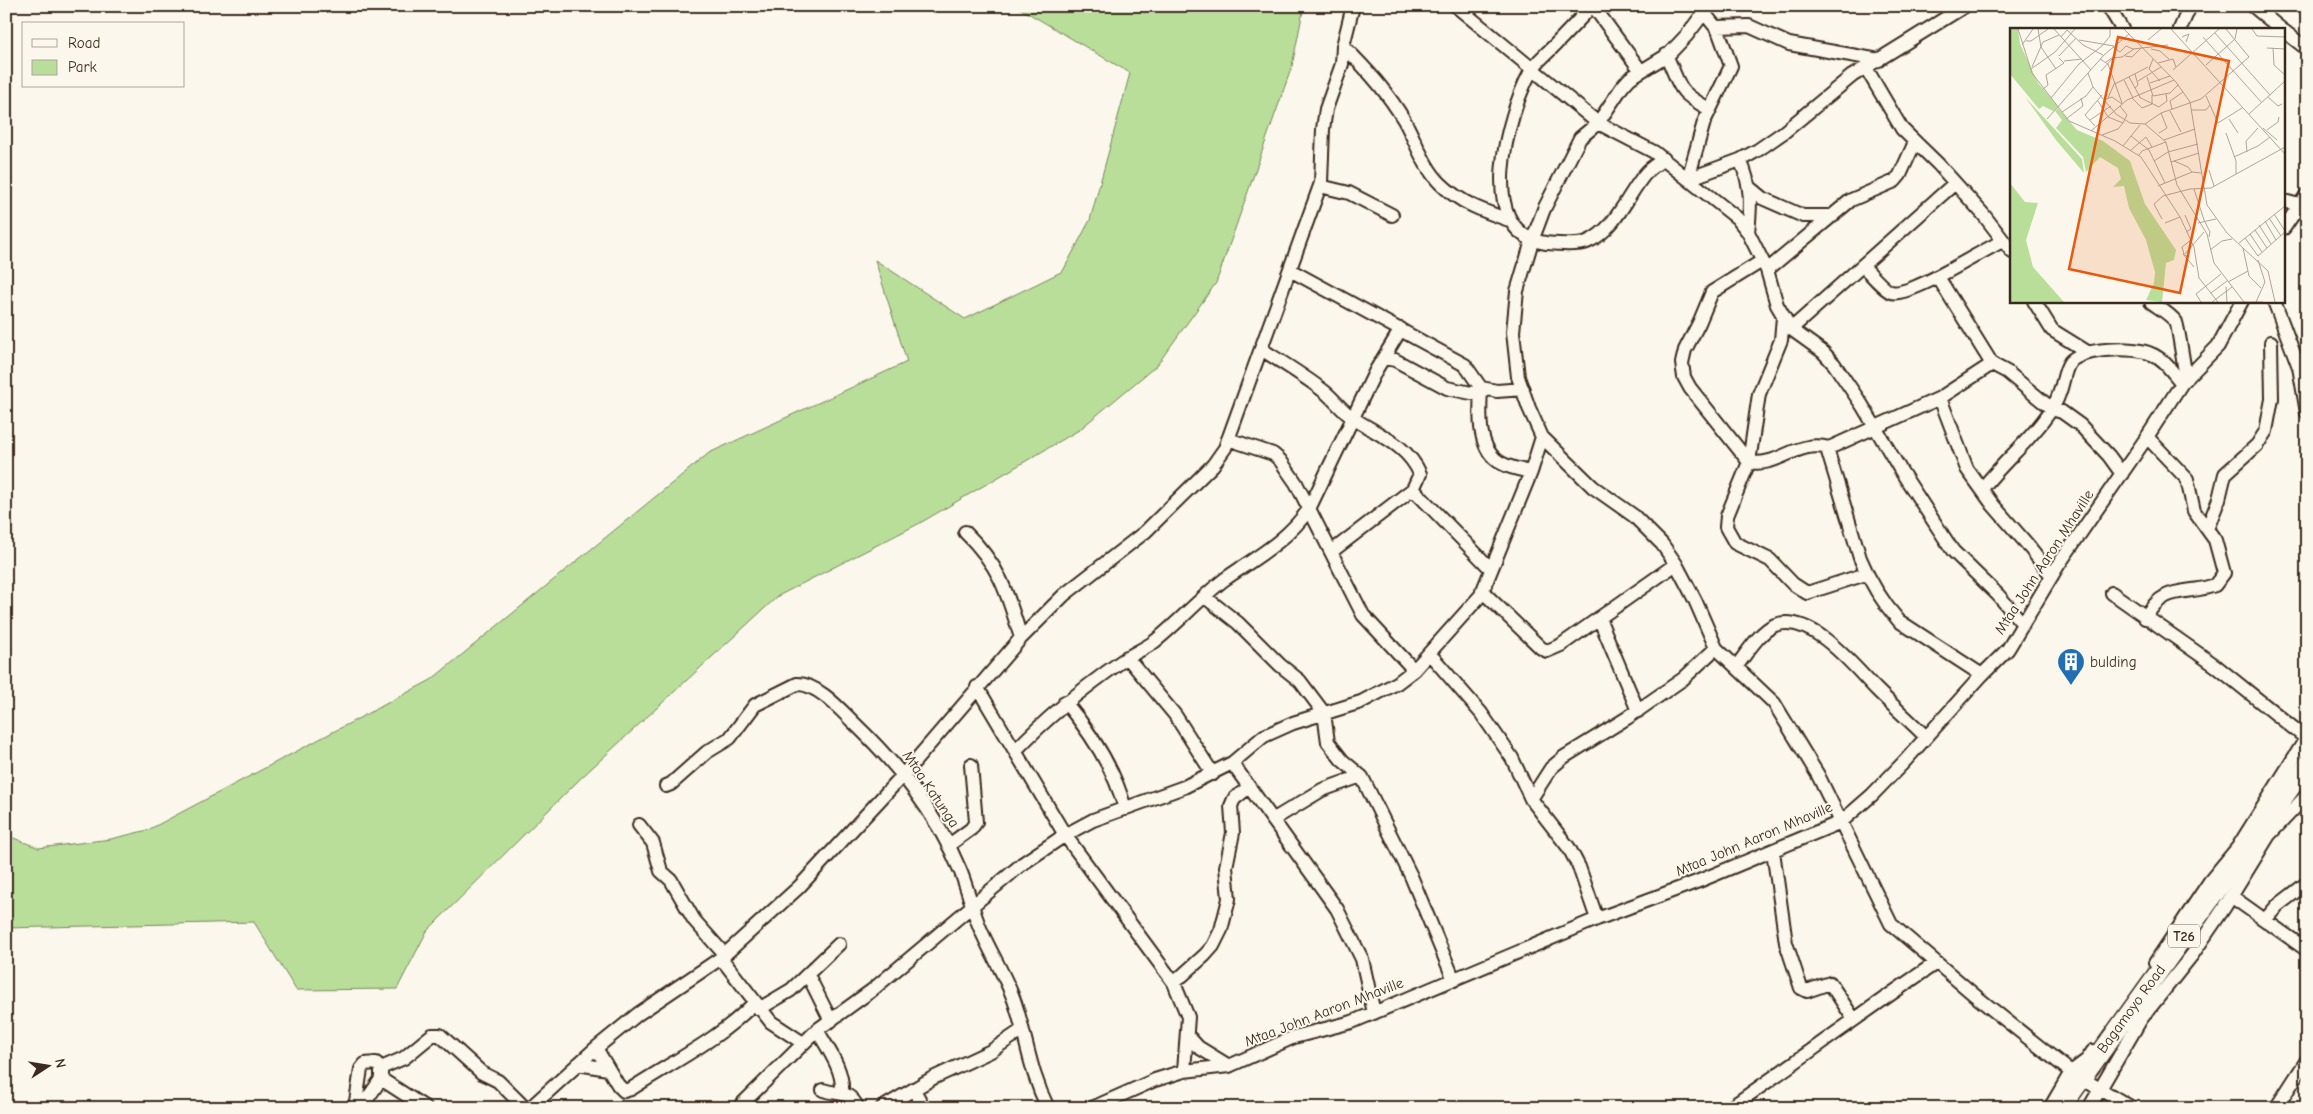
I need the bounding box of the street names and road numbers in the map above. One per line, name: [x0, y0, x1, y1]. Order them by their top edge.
street label: Mtaa John Aaron Mhaville: [1991, 486, 2098, 638]
street label: Mtaa Katunga: [899, 747, 963, 831]
street label: Mtaa John Aaron Mhaville: [1673, 798, 1836, 880]
road number: T26: [2168, 924, 2200, 948]
street label: Bagamoyo Road: [2093, 961, 2169, 1057]
street label: Mtaa John Aaron Mhaville: [1242, 973, 1406, 1051]

